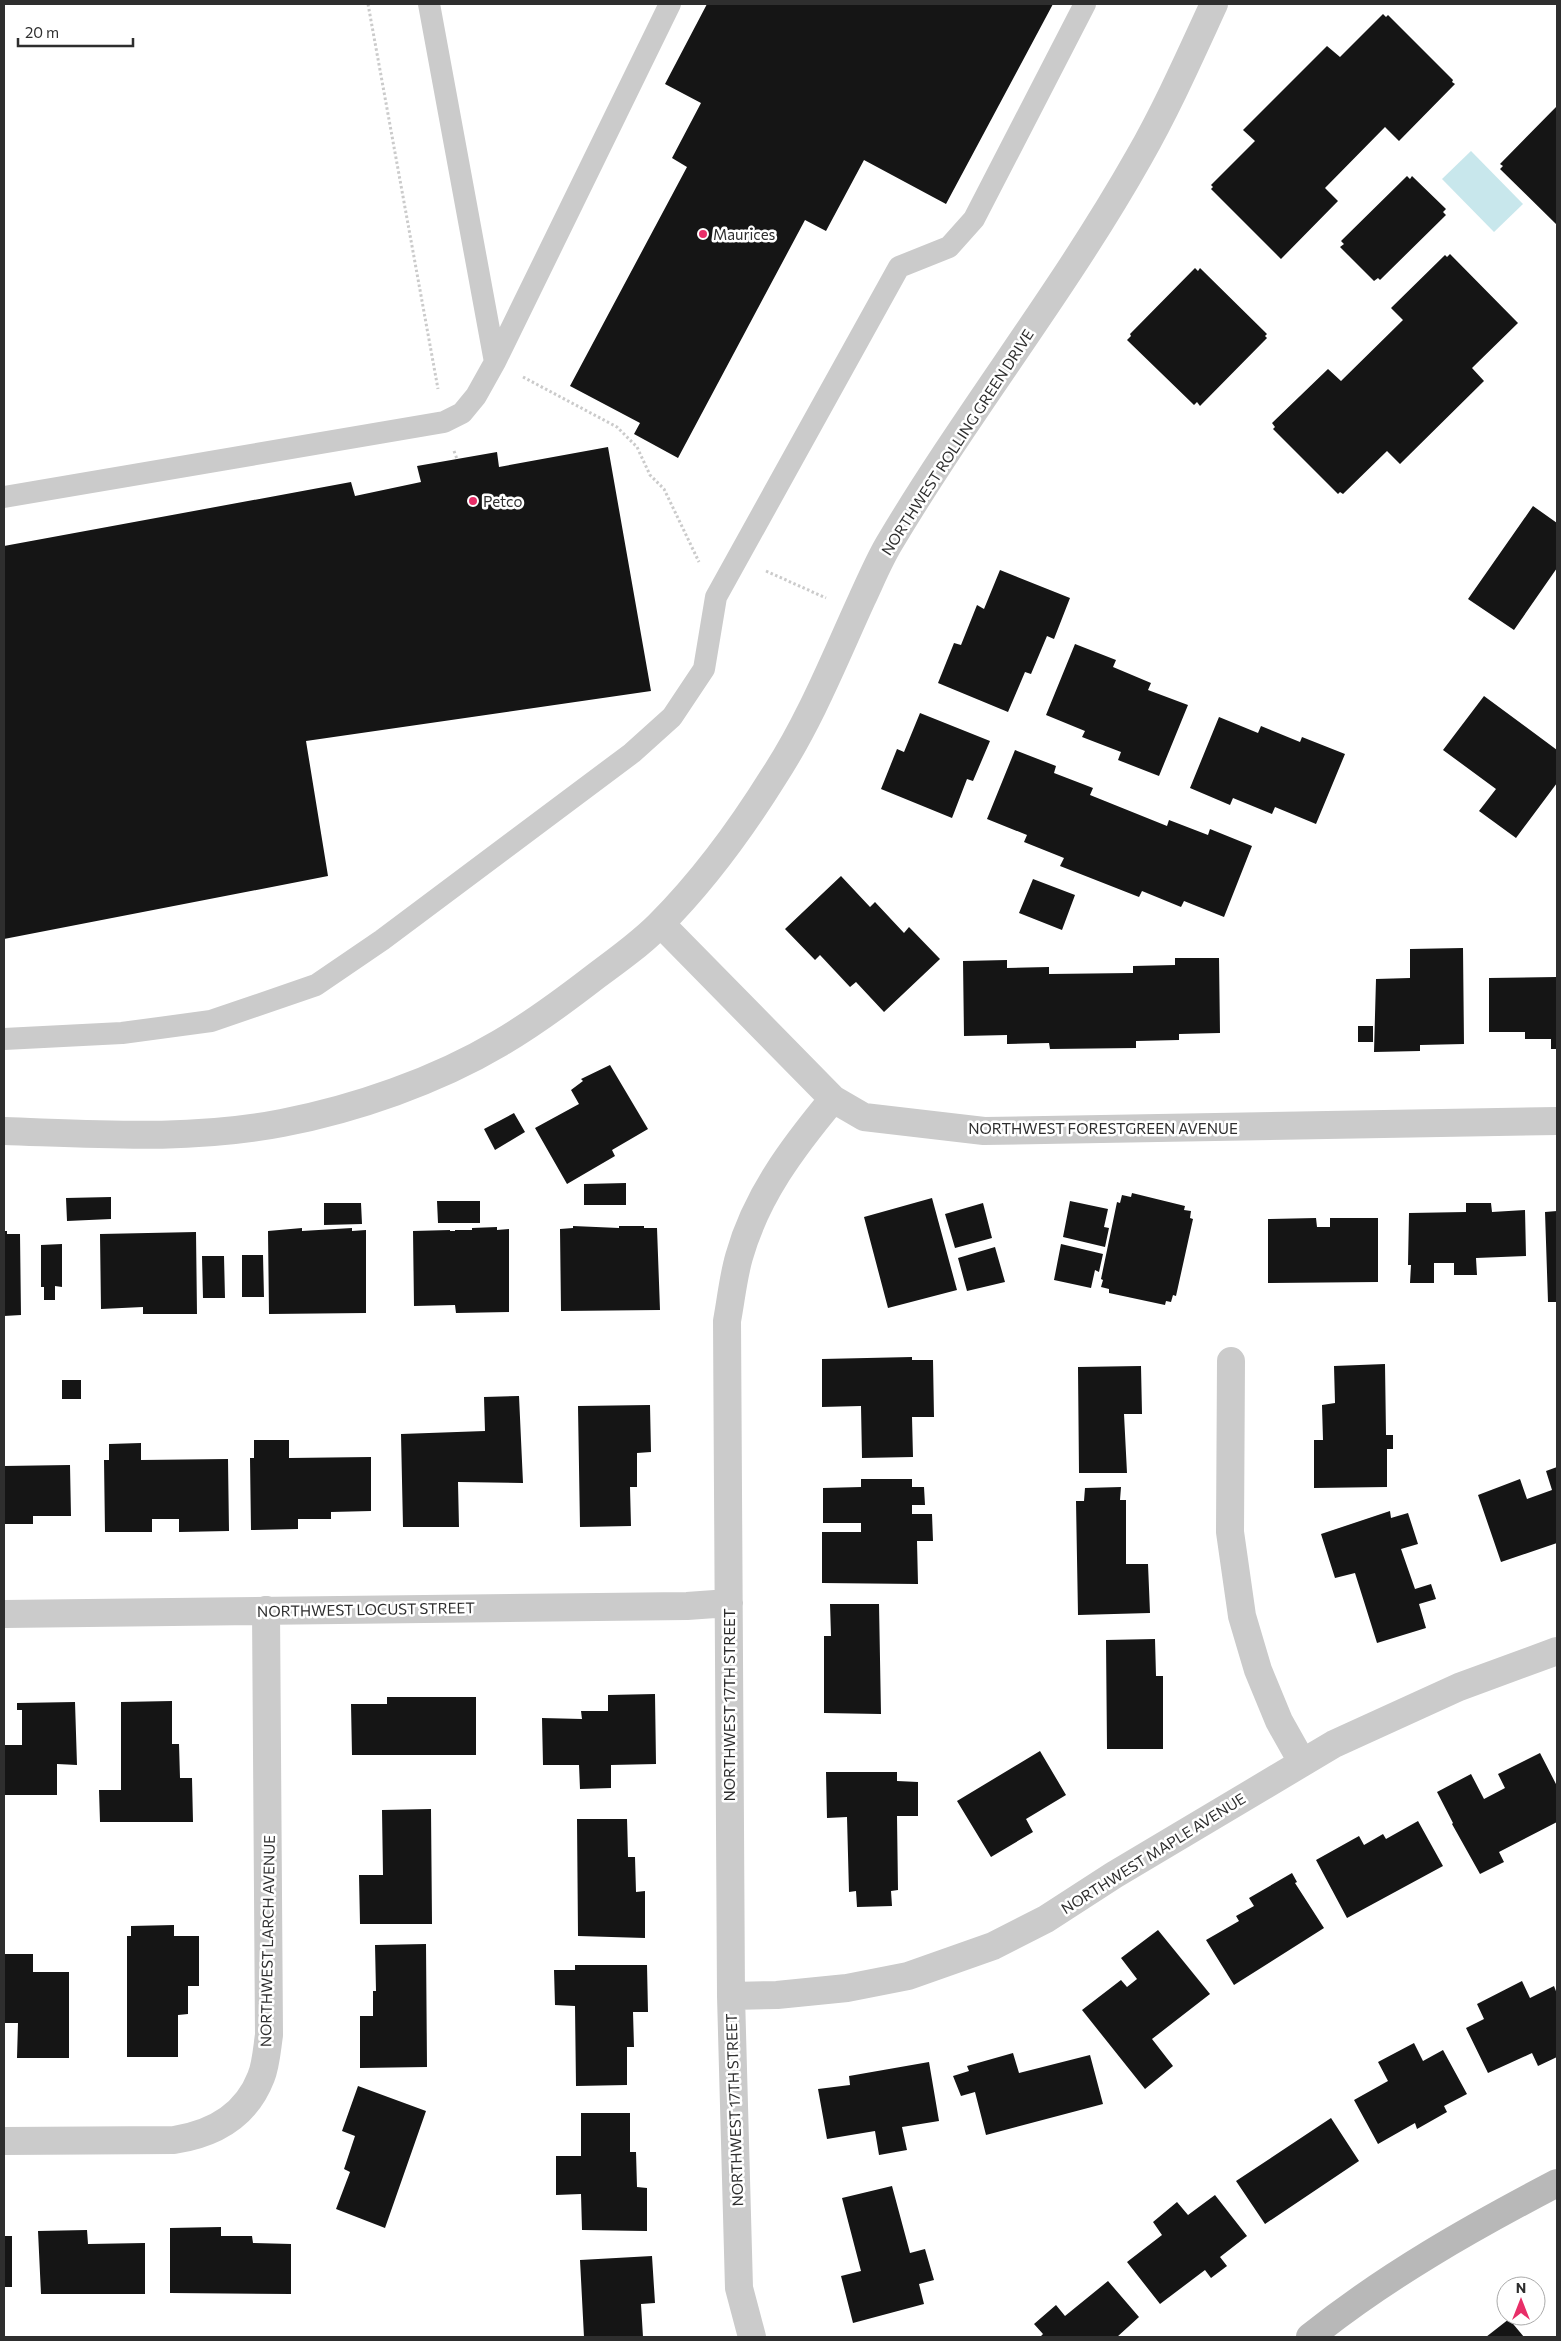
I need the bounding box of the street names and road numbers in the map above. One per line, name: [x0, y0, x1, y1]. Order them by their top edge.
street label: NORTHWEST ROLLING GREEN DRIVE: [877, 326, 1037, 558]
street label: NORTHWEST FORESTGREEN AVENUE: [968, 1119, 1238, 1137]
street label: NORTHWEST LOCUST STREET: [257, 1598, 476, 1620]
street label: NORTHWEST 17TH STREET: [720, 1608, 738, 1802]
street label: NORTHWEST MAPLE AVENUE: [1058, 1789, 1248, 1917]
street label: NORTHWEST LARCH AVENUE: [256, 1835, 278, 2047]
street label: NORTHWEST 17TH STREET: [722, 2013, 746, 2207]

